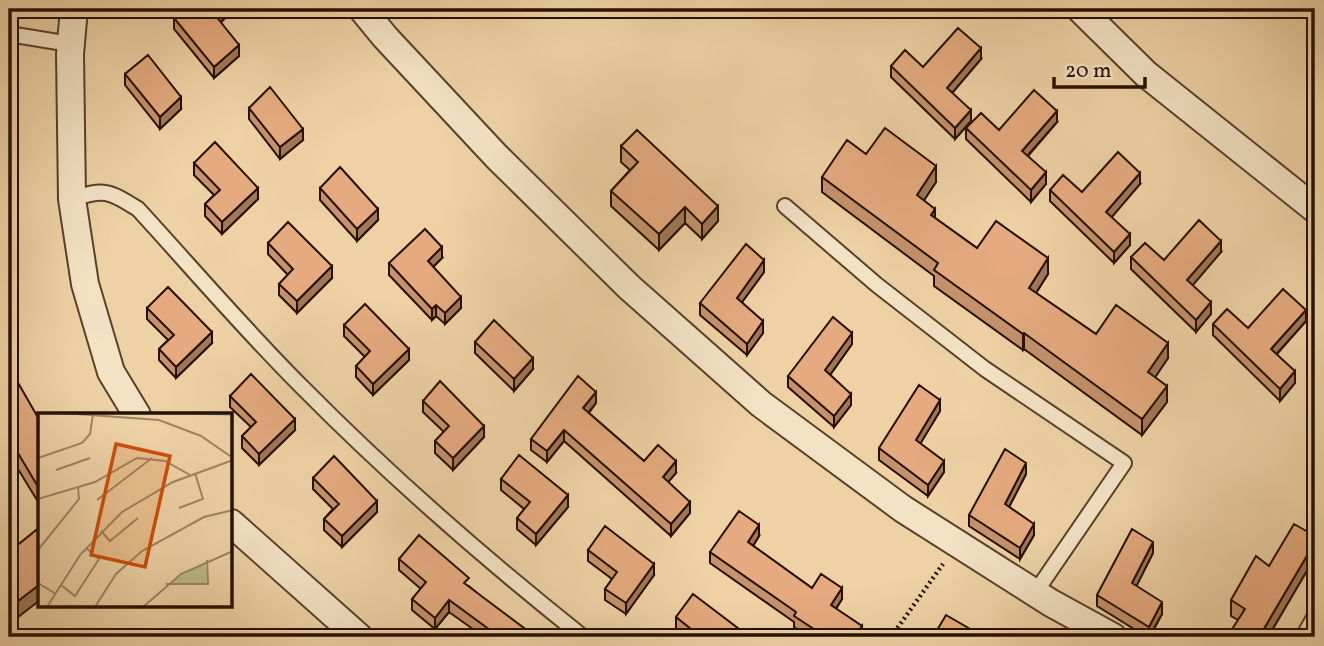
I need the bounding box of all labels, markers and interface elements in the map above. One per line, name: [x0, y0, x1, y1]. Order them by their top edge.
scale bar: [1054, 46, 1146, 90]
text: 20 m: [1065, 57, 1111, 86]
inset map: [38, 413, 233, 608]

